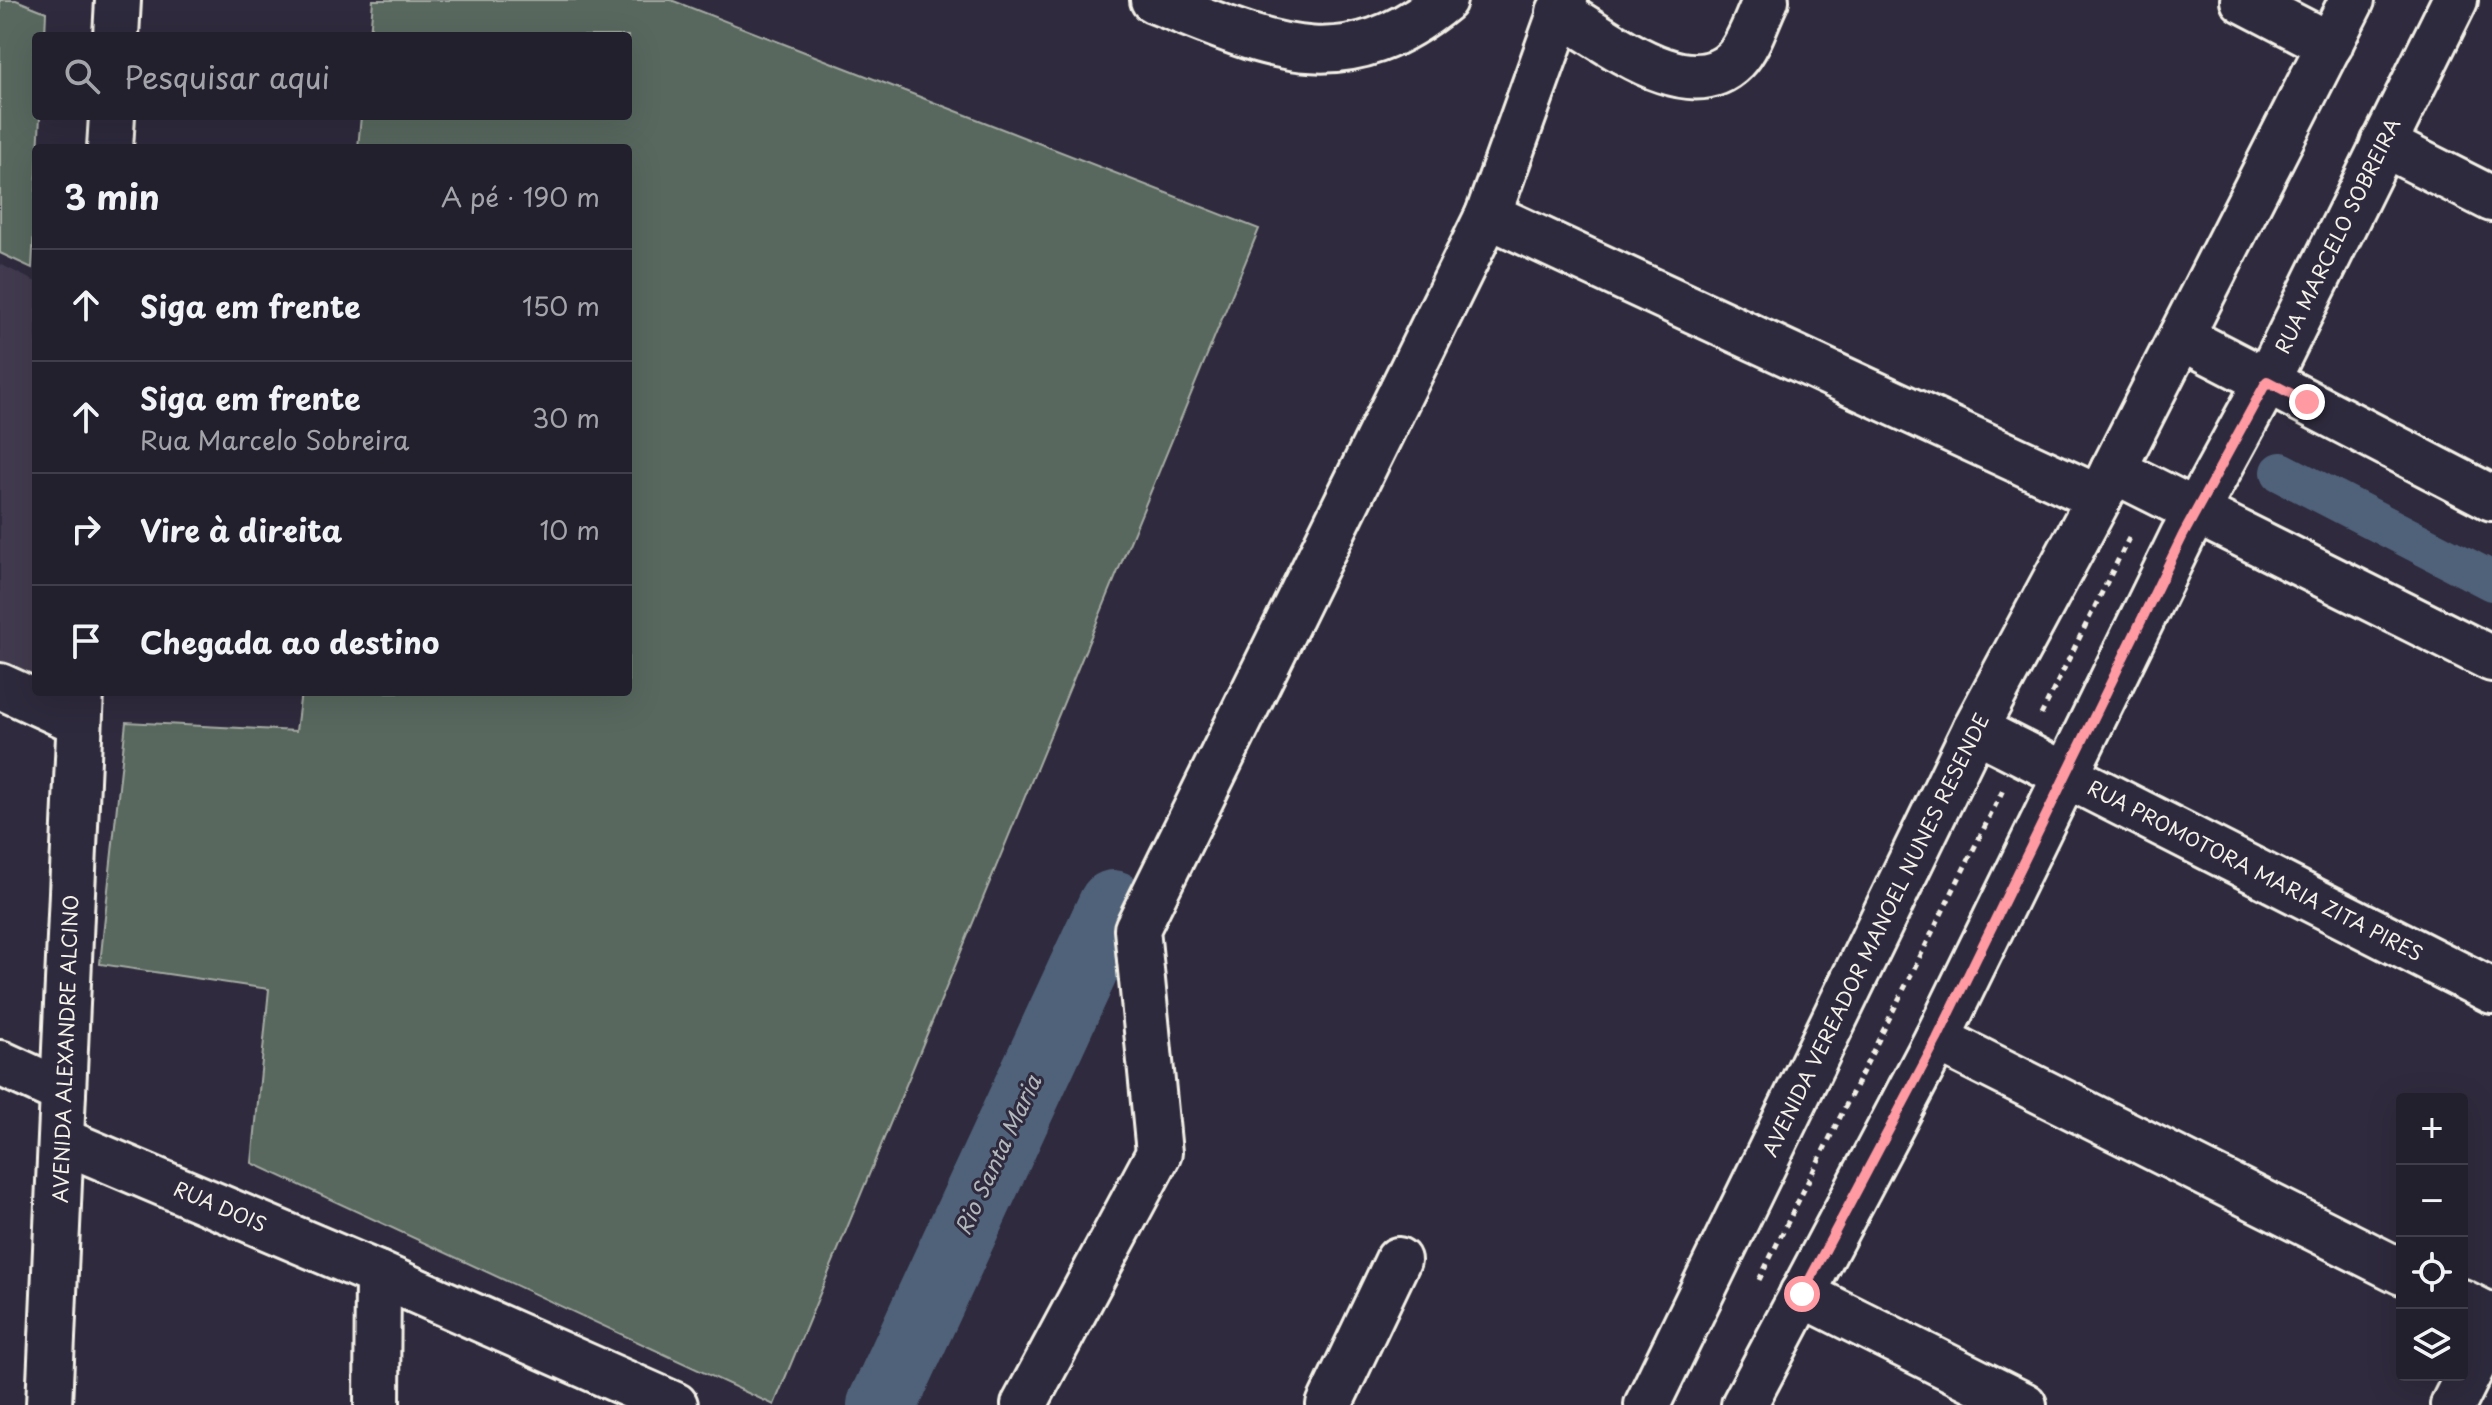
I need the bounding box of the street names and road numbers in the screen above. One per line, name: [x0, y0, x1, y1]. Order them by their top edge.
street label: RUA MARCELO SOBREIRA: [2267, 113, 2407, 358]
street label: AVENIDA VEREADOR MANOEL NUNES RESENDE: [1754, 708, 1996, 1161]
street label: RUA PROMOTORA MARIA ZITA PIRES: [2082, 772, 2428, 968]
street label: AVENIDA ALEXANDRE ALCINO: [45, 894, 85, 1204]
street label: RUA DOIS: [169, 1173, 271, 1239]

